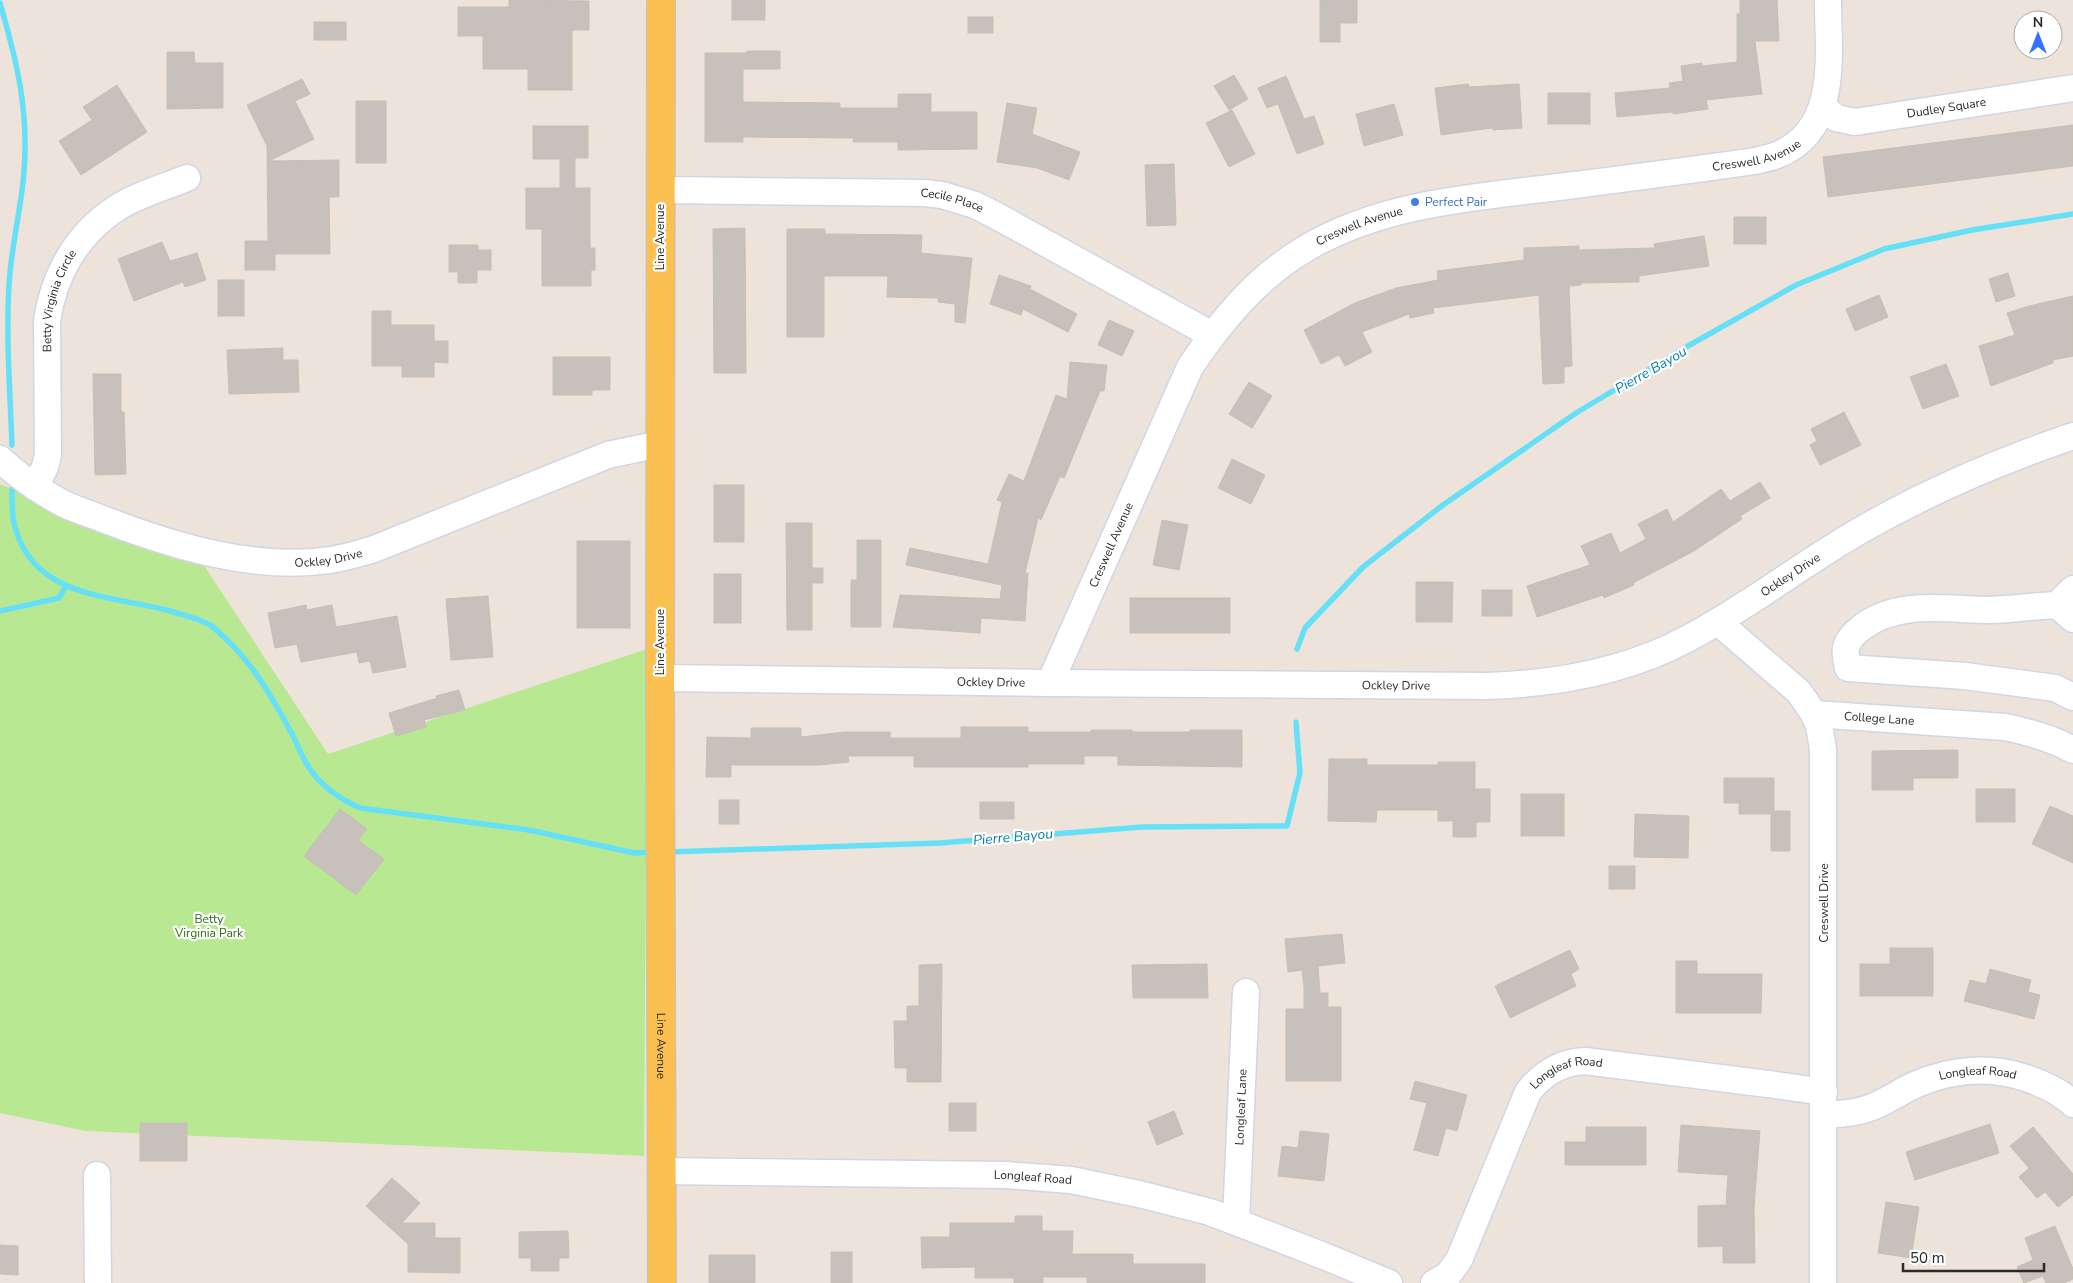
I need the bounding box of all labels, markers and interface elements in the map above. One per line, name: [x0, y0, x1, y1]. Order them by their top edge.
north arrow: [2013, 10, 2063, 60]
text: N: [2033, 13, 2043, 32]
street label: Dudley Square: [1906, 94, 1987, 122]
street label: Creswell Avenue: [1711, 136, 1804, 175]
street label: Cecile Place: [921, 185, 986, 216]
place label: Perfect Pair: [1425, 194, 1488, 210]
marker: Perfect Pair: [1409, 196, 1421, 208]
street label: Creswell Avenue: [1313, 203, 1404, 249]
street label: Line Avenue: [652, 204, 668, 270]
street label: Betty Virginia Circle: [39, 246, 80, 352]
water label: Pierre Bayou: [1612, 342, 1691, 398]
street label: Creswell Avenue: [1085, 500, 1137, 590]
street label: Ockley Drive: [294, 545, 364, 571]
street label: Ockley Drive: [1757, 549, 1823, 600]
street label: Line Avenue: [652, 609, 668, 675]
street label: Ockley Drive: [957, 674, 1025, 691]
street label: Ockley Drive: [1362, 677, 1430, 694]
street label: College Lane: [1843, 708, 1915, 729]
water label: Pierre Bayou: [972, 824, 1054, 850]
street label: Creswell Drive: [1816, 863, 1832, 943]
park label: Betty Virginia Park: [174, 911, 244, 941]
street label: Line Avenue: [653, 1013, 669, 1079]
street label: Longleaf Road: [1526, 1053, 1604, 1092]
street label: Longleaf Road: [1937, 1063, 2018, 1084]
street label: Longleaf Lane: [1231, 1069, 1251, 1146]
street label: Longleaf Road: [994, 1167, 1073, 1188]
scale bar: [1903, 1240, 2044, 1272]
text: 50 m: [1910, 1248, 1945, 1268]

